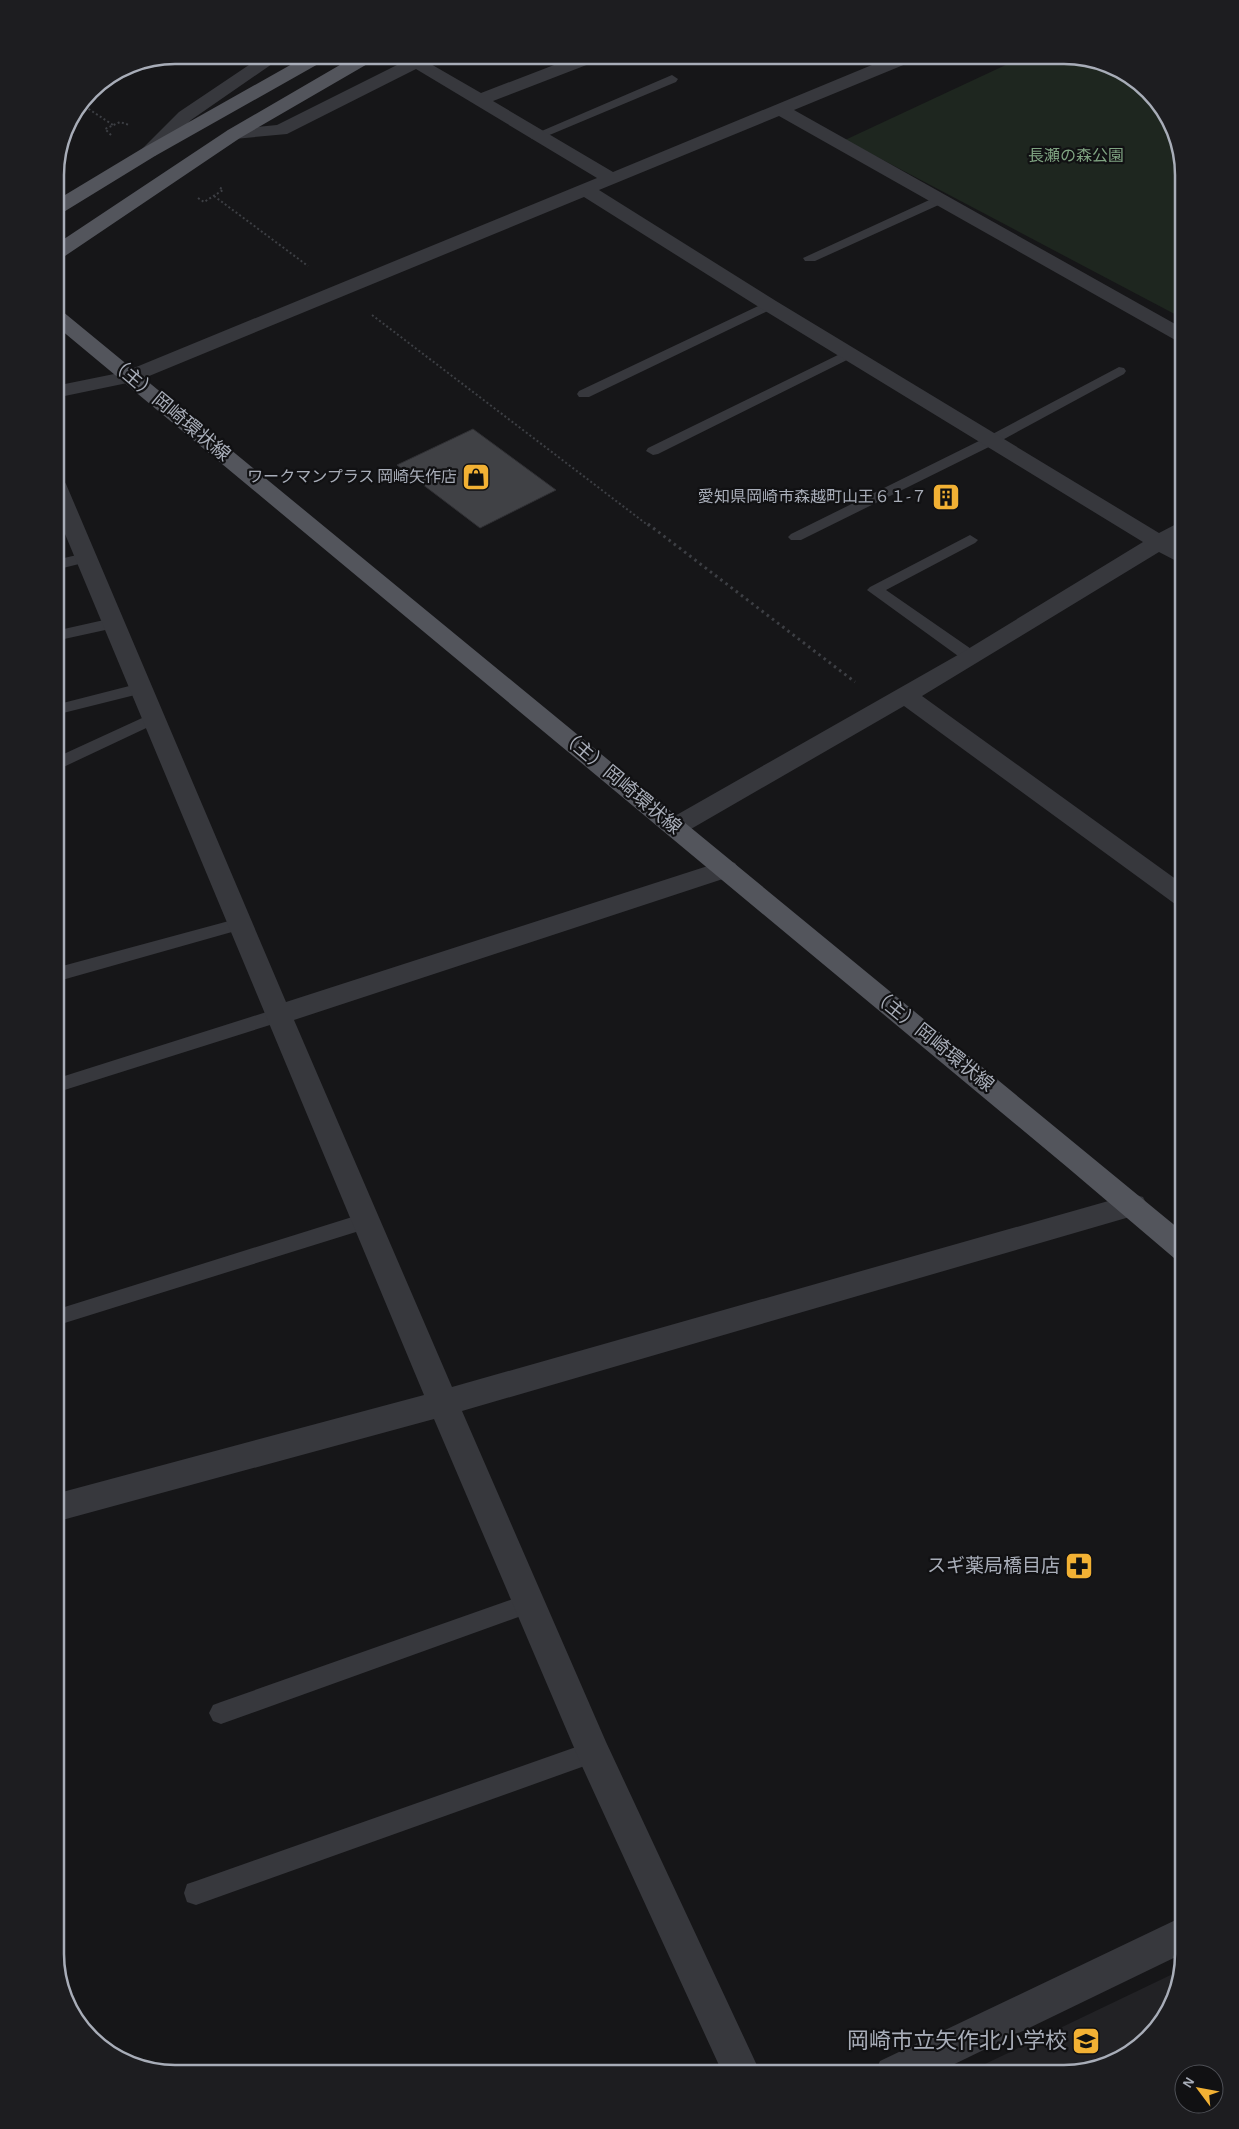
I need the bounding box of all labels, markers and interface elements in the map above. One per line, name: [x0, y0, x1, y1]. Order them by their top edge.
park label: 長瀬の森公園: [1028, 147, 1124, 164]
street label: （主）岡崎環状線: [105, 351, 235, 465]
shop icon: ワークマンプラス 岡崎矢作店: [461, 462, 491, 492]
place label: ワークマンプラス 岡崎矢作店: [247, 468, 457, 485]
building icon: 愛知県岡崎市森越町山王６１‐７: [931, 482, 961, 512]
place label: 愛知県岡崎市森越町山王６１‐７: [698, 488, 927, 505]
street label: （主）岡崎環状線: [556, 724, 686, 838]
street label: （主）岡崎環状線: [867, 983, 998, 1095]
pharmacy icon: スギ薬局橋目店: [1064, 1551, 1094, 1581]
place label: スギ薬局橋目店: [927, 1555, 1060, 1576]
school or university icon: 岡崎市立矢作北小学校: [1071, 2026, 1101, 2056]
place label: 岡崎市立矢作北小学校: [847, 2029, 1067, 2052]
north arrow: [1174, 2064, 1224, 2114]
text: N: [1180, 2075, 1197, 2090]

